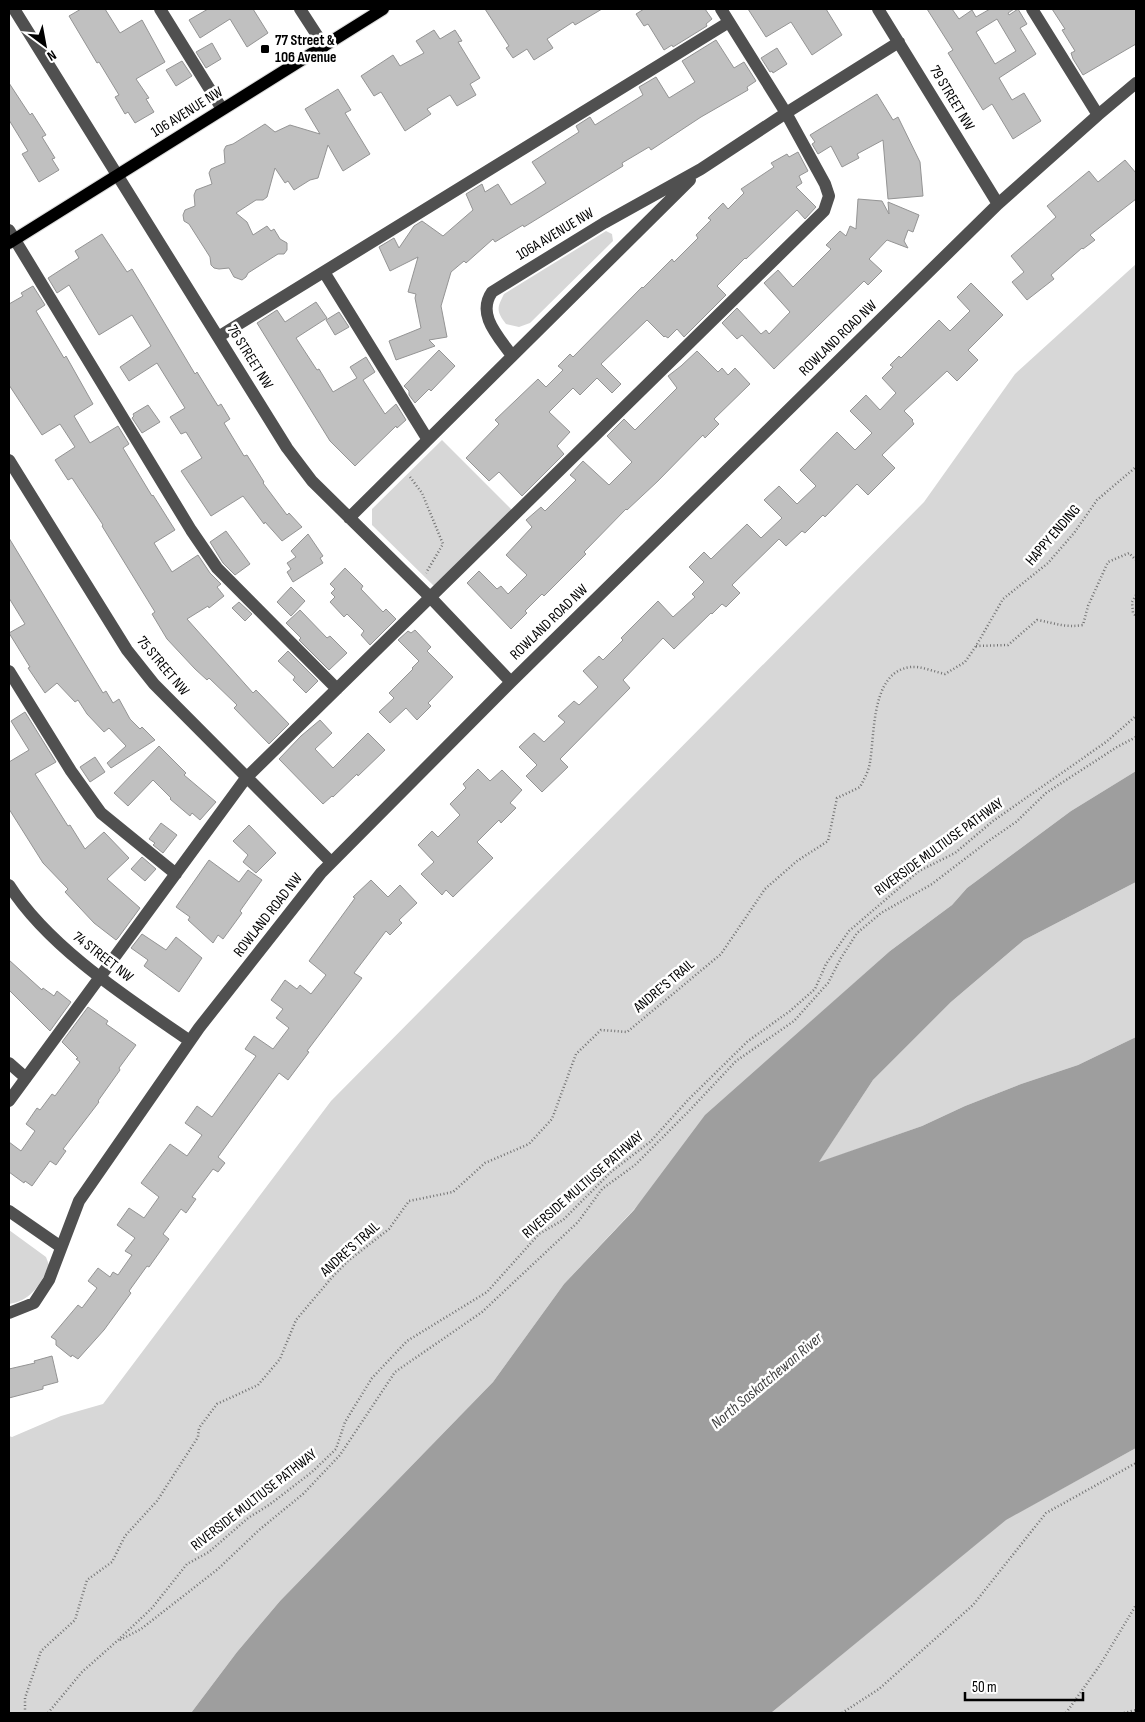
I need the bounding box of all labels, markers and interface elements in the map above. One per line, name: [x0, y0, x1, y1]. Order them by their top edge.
north arrow: [20, 20, 70, 70]
place label: 77 Street & 106 Avenue: [275, 31, 336, 67]
marker: 77 Street & 106 Avenue: [259, 43, 271, 55]
text: N: [44, 46, 59, 65]
street label: 79 STREET NW: [925, 62, 979, 134]
street label: 106 AVENUE NW: [148, 82, 227, 141]
street label: 106A AVENUE NW: [513, 203, 597, 265]
street label: ROWLAND ROAD NW: [795, 296, 881, 380]
street label: 76 STREET NW: [223, 321, 277, 393]
street label: HAPPY ENDING: [1021, 501, 1085, 569]
street label: ROWLAND ROAD NW: [506, 580, 592, 664]
street label: 75 STREET NW: [133, 632, 194, 700]
street label: RIVERSIDE MULTIUSE PATHWAY: [871, 793, 1008, 900]
street label: ROWLAND ROAD NW: [229, 869, 307, 961]
street label: 74 STREET NW: [69, 928, 137, 987]
street label: ANDRE'S TRAIL: [629, 955, 699, 1018]
street label: RIVERSIDE MULTIUSE PATHWAY: [518, 1127, 648, 1243]
street label: ANDRE'S TRAIL: [316, 1217, 384, 1281]
water label: North Saskatchewan River: [708, 1329, 827, 1433]
street label: RIVERSIDE MULTIUSE PATHWAY: [187, 1444, 321, 1555]
scale bar: [965, 1670, 1082, 1702]
text: 50 m: [972, 1678, 997, 1697]

